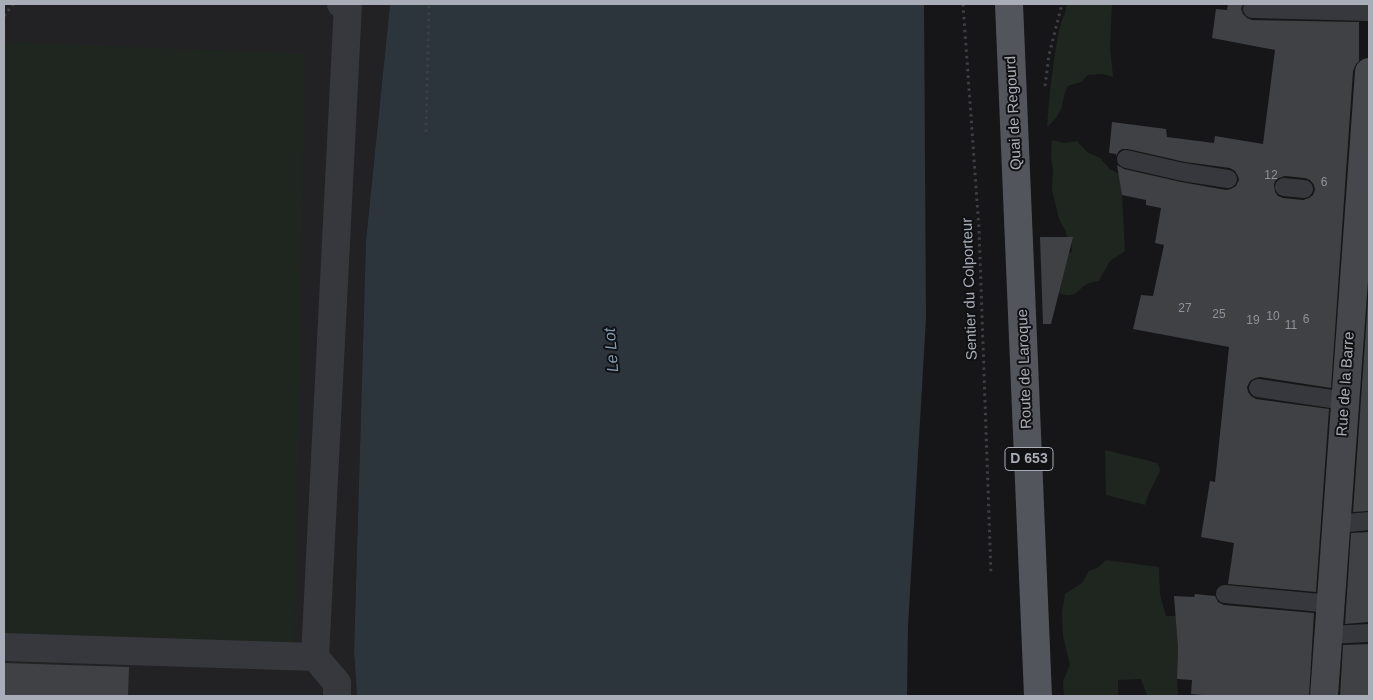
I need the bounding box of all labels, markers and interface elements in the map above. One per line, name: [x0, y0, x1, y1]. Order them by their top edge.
street label: Quai de Regourd: [1002, 55, 1026, 171]
house number: 12: [1264, 169, 1278, 183]
house number: 6: [1321, 176, 1327, 190]
street label: Sentier du Colporteur: [959, 217, 981, 361]
house number: 27: [1178, 302, 1192, 316]
house number: 25: [1212, 308, 1226, 322]
street label: Route de Laroque: [1014, 309, 1036, 429]
house number: 10: [1266, 310, 1280, 324]
house number: 6: [1303, 313, 1309, 327]
house number: 19: [1246, 314, 1260, 328]
house number: 11: [1285, 319, 1297, 333]
water label: Le Lot: [600, 327, 624, 373]
street label: Rue de la Barre: [1333, 331, 1359, 437]
road number: D 653: [1005, 448, 1053, 470]

